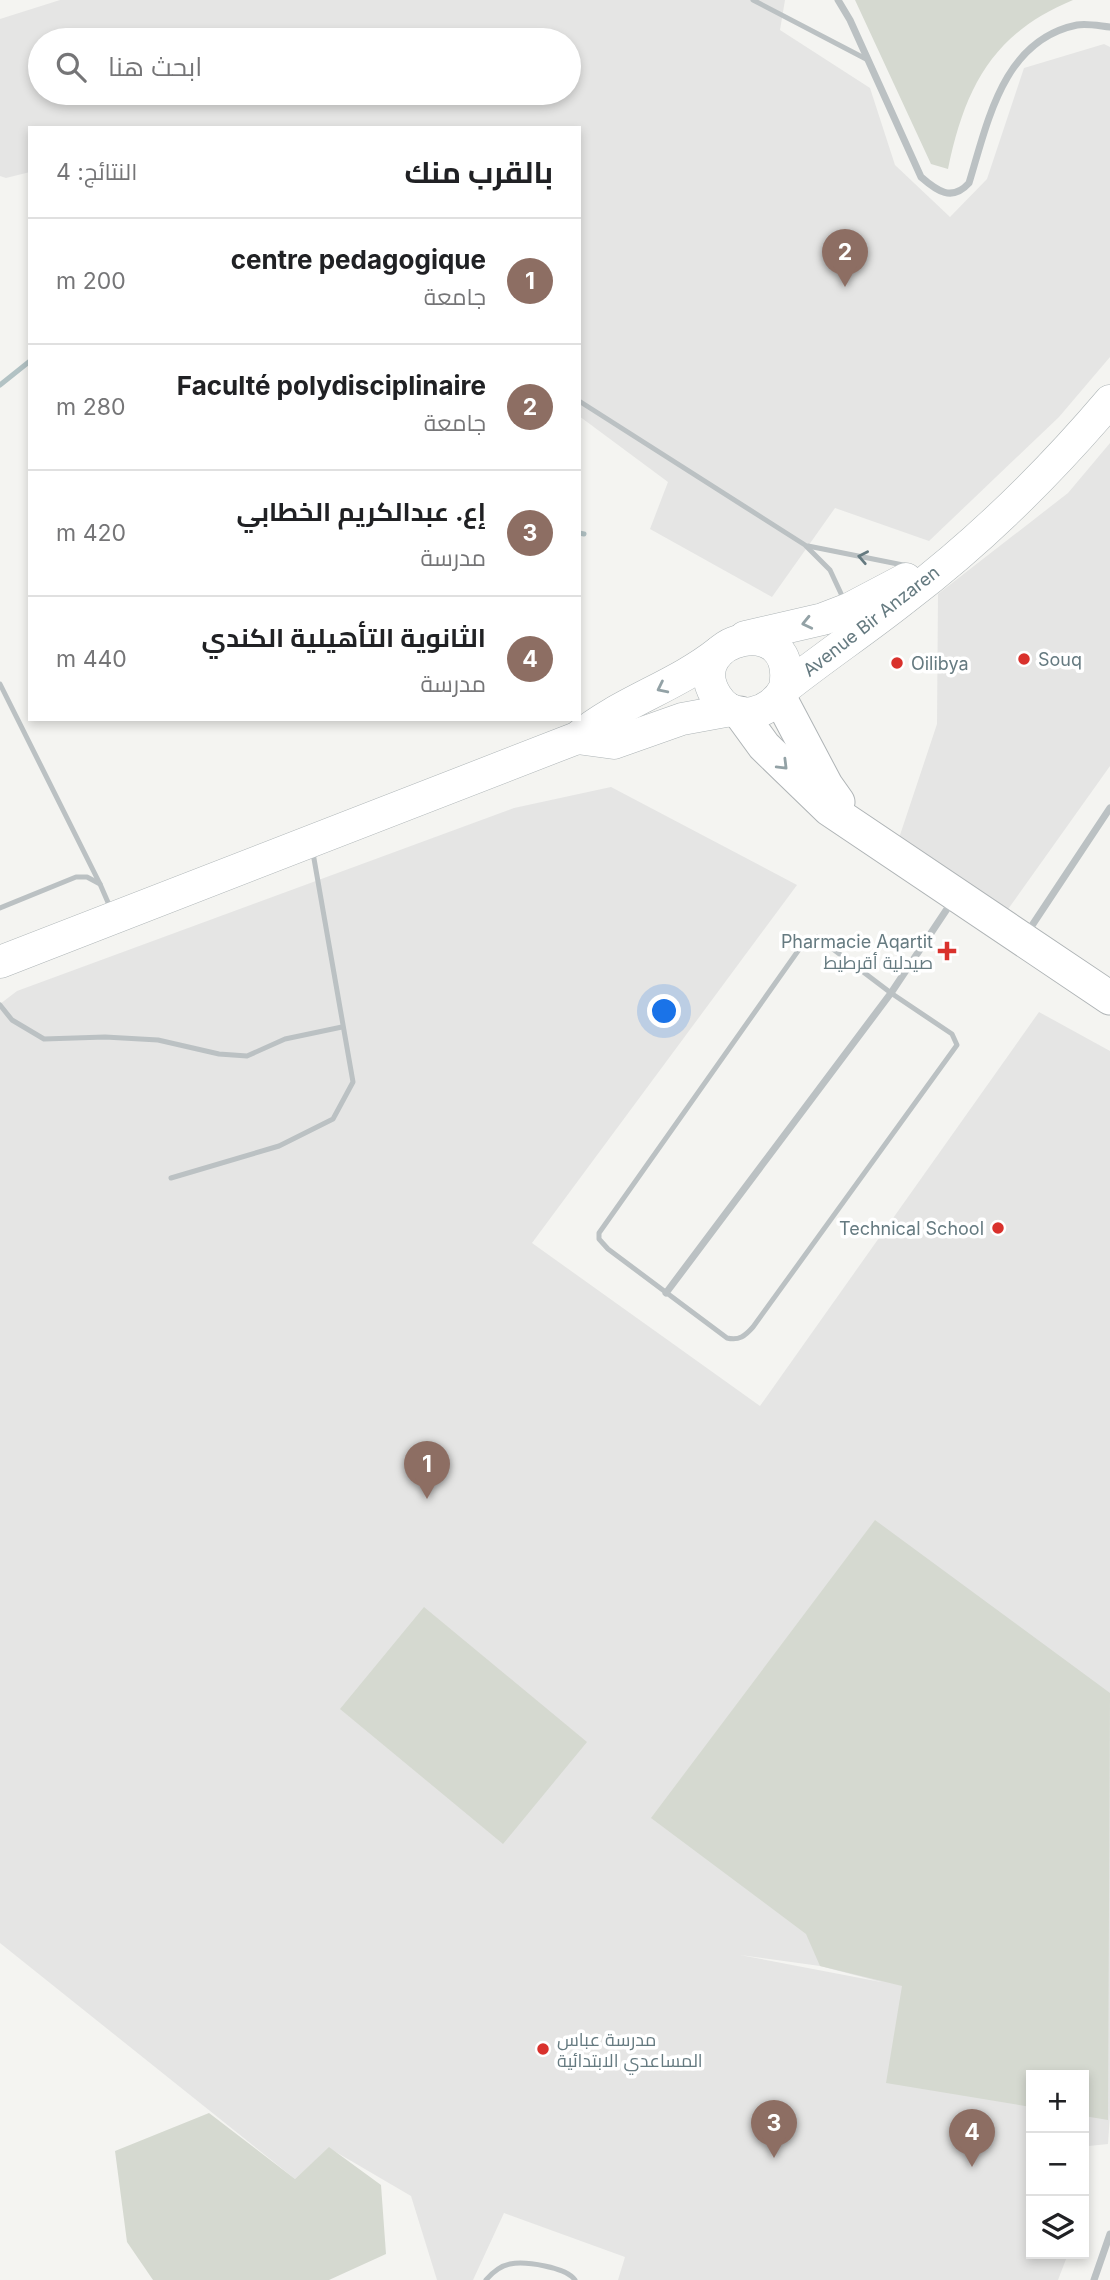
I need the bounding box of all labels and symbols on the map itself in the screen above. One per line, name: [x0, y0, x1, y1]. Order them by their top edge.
pin: 2: [822, 229, 868, 287]
one-way arrow: [857, 550, 869, 565]
street label: Avenue Bir Anzaren: [799, 561, 943, 681]
one-way arrow: [801, 615, 813, 629]
place label: Souq: [1038, 649, 1082, 670]
marker: Souq: [1016, 651, 1032, 667]
place label: Oilibya: [911, 653, 969, 674]
marker: Oilibya: [889, 655, 905, 671]
one-way arrow: [657, 680, 669, 694]
one-way arrow: [775, 757, 788, 770]
place label: Pharmacie Aqartit صيدلية أقرطيط: [781, 931, 933, 974]
marker: Pharmacie Aqartit صيدلية أقرطيط: [939, 943, 955, 959]
your location: [647, 994, 681, 1028]
place label: Technical School: [839, 1218, 984, 1239]
marker: Technical School: [990, 1220, 1006, 1236]
pin: 1: [404, 1441, 450, 1499]
place label: مدرسة عباس المساعدي الابتدائية: [557, 2029, 703, 2075]
marker: مدرسة عباس المساعدي الابتدائية: [535, 2041, 551, 2057]
pin: 3: [751, 2100, 797, 2158]
pin: 4: [949, 2109, 995, 2167]

